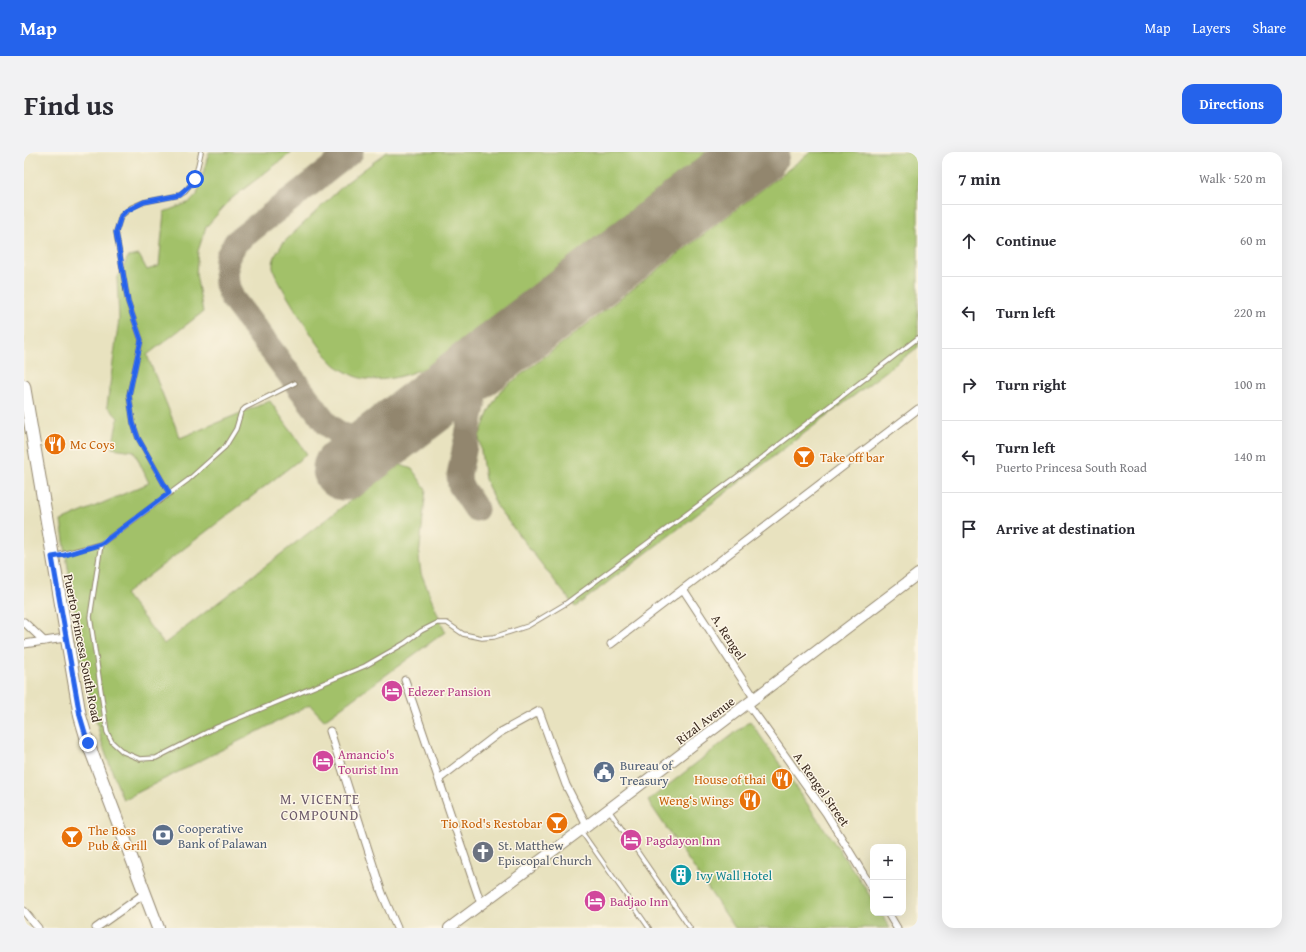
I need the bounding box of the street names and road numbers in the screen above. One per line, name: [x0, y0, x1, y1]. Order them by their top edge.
street label: Puerto Princesa South Road: [59, 572, 106, 724]
street label: A. Rengel: [707, 611, 751, 664]
street label: Rizal Avenue: [672, 692, 739, 749]
street label: A. Rengel Street: [789, 748, 854, 831]

